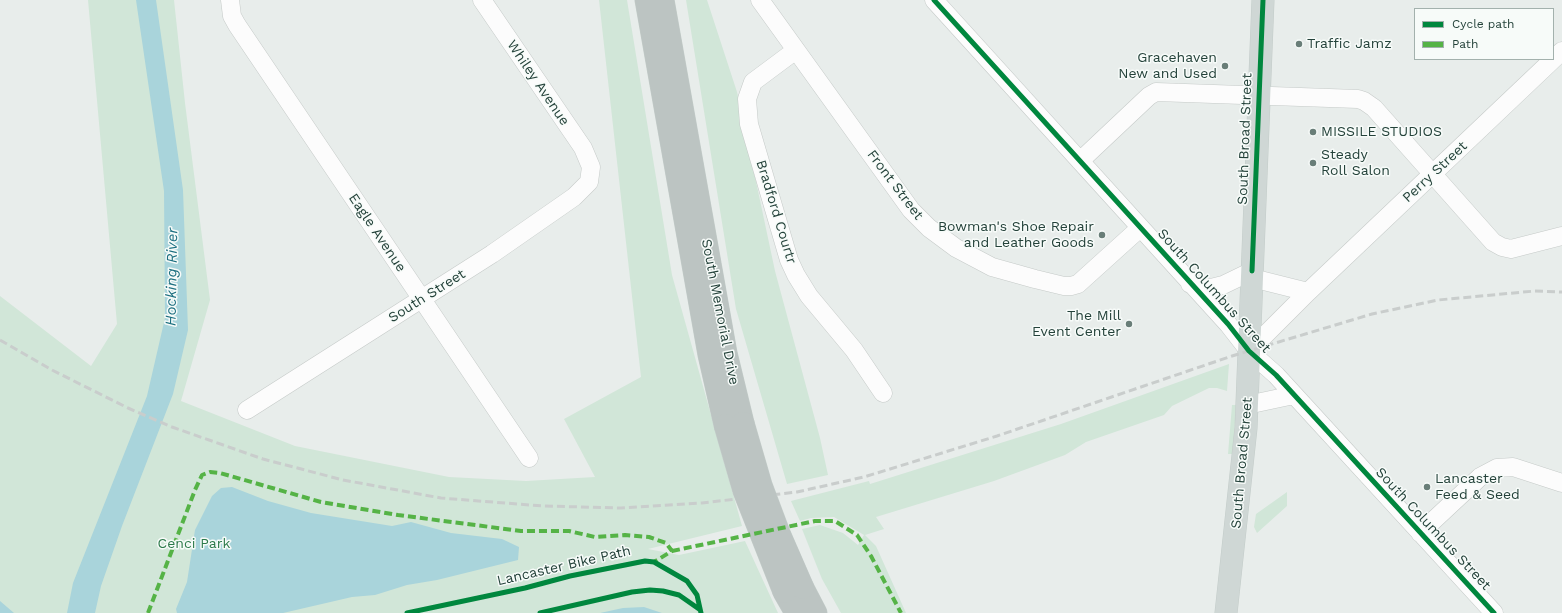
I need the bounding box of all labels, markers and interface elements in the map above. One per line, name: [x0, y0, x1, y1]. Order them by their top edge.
legend: [1414, 8, 1554, 60]
text: Cycle path: [1452, 17, 1514, 31]
place label: Traffic Jamz: [1307, 36, 1392, 52]
street label: Whiley Avenue: [503, 37, 573, 129]
text: Path: [1452, 37, 1478, 51]
marker: Traffic Jamz: [1294, 39, 1304, 49]
place label: Gracehaven New and Used: [1118, 50, 1217, 82]
marker: Gracehaven New and Used: [1220, 61, 1230, 71]
street label: South Broad Street: [1234, 73, 1256, 205]
place label: MISSILE STUDIOS: [1321, 124, 1442, 140]
marker: MISSILE STUDIOS: [1308, 127, 1318, 137]
street label: Perry Street: [1399, 138, 1471, 206]
street label: Front Street: [863, 147, 927, 223]
place label: Steady Roll Salon: [1321, 147, 1390, 180]
street label: Bradford Courtr: [752, 158, 800, 266]
marker: Steady Roll Salon: [1308, 158, 1318, 168]
street label: Eagle Avenue: [345, 191, 409, 275]
place label: Bowman's Shoe Repair and Leather Goods: [938, 219, 1094, 252]
street label: South Columbus Street: [1154, 225, 1274, 357]
water label: Hocking River: [162, 228, 182, 326]
marker: Bowman's Shoe Repair and Leather Goods: [1097, 230, 1107, 240]
street label: South Memorial Drive: [698, 238, 742, 386]
street label: South Street: [385, 266, 469, 326]
place label: The Mill Event Center: [1032, 308, 1121, 340]
marker: The Mill Event Center: [1124, 319, 1134, 329]
street label: South Broad Street: [1228, 397, 1256, 529]
street label: South Columbus Street: [1372, 464, 1494, 594]
place label: Lancaster Feed & Seed: [1435, 471, 1520, 504]
marker: Lancaster Feed & Seed: [1422, 482, 1432, 492]
park label: Cenci Park: [158, 536, 230, 552]
street label: Lancaster Bike Path: [496, 542, 632, 590]

